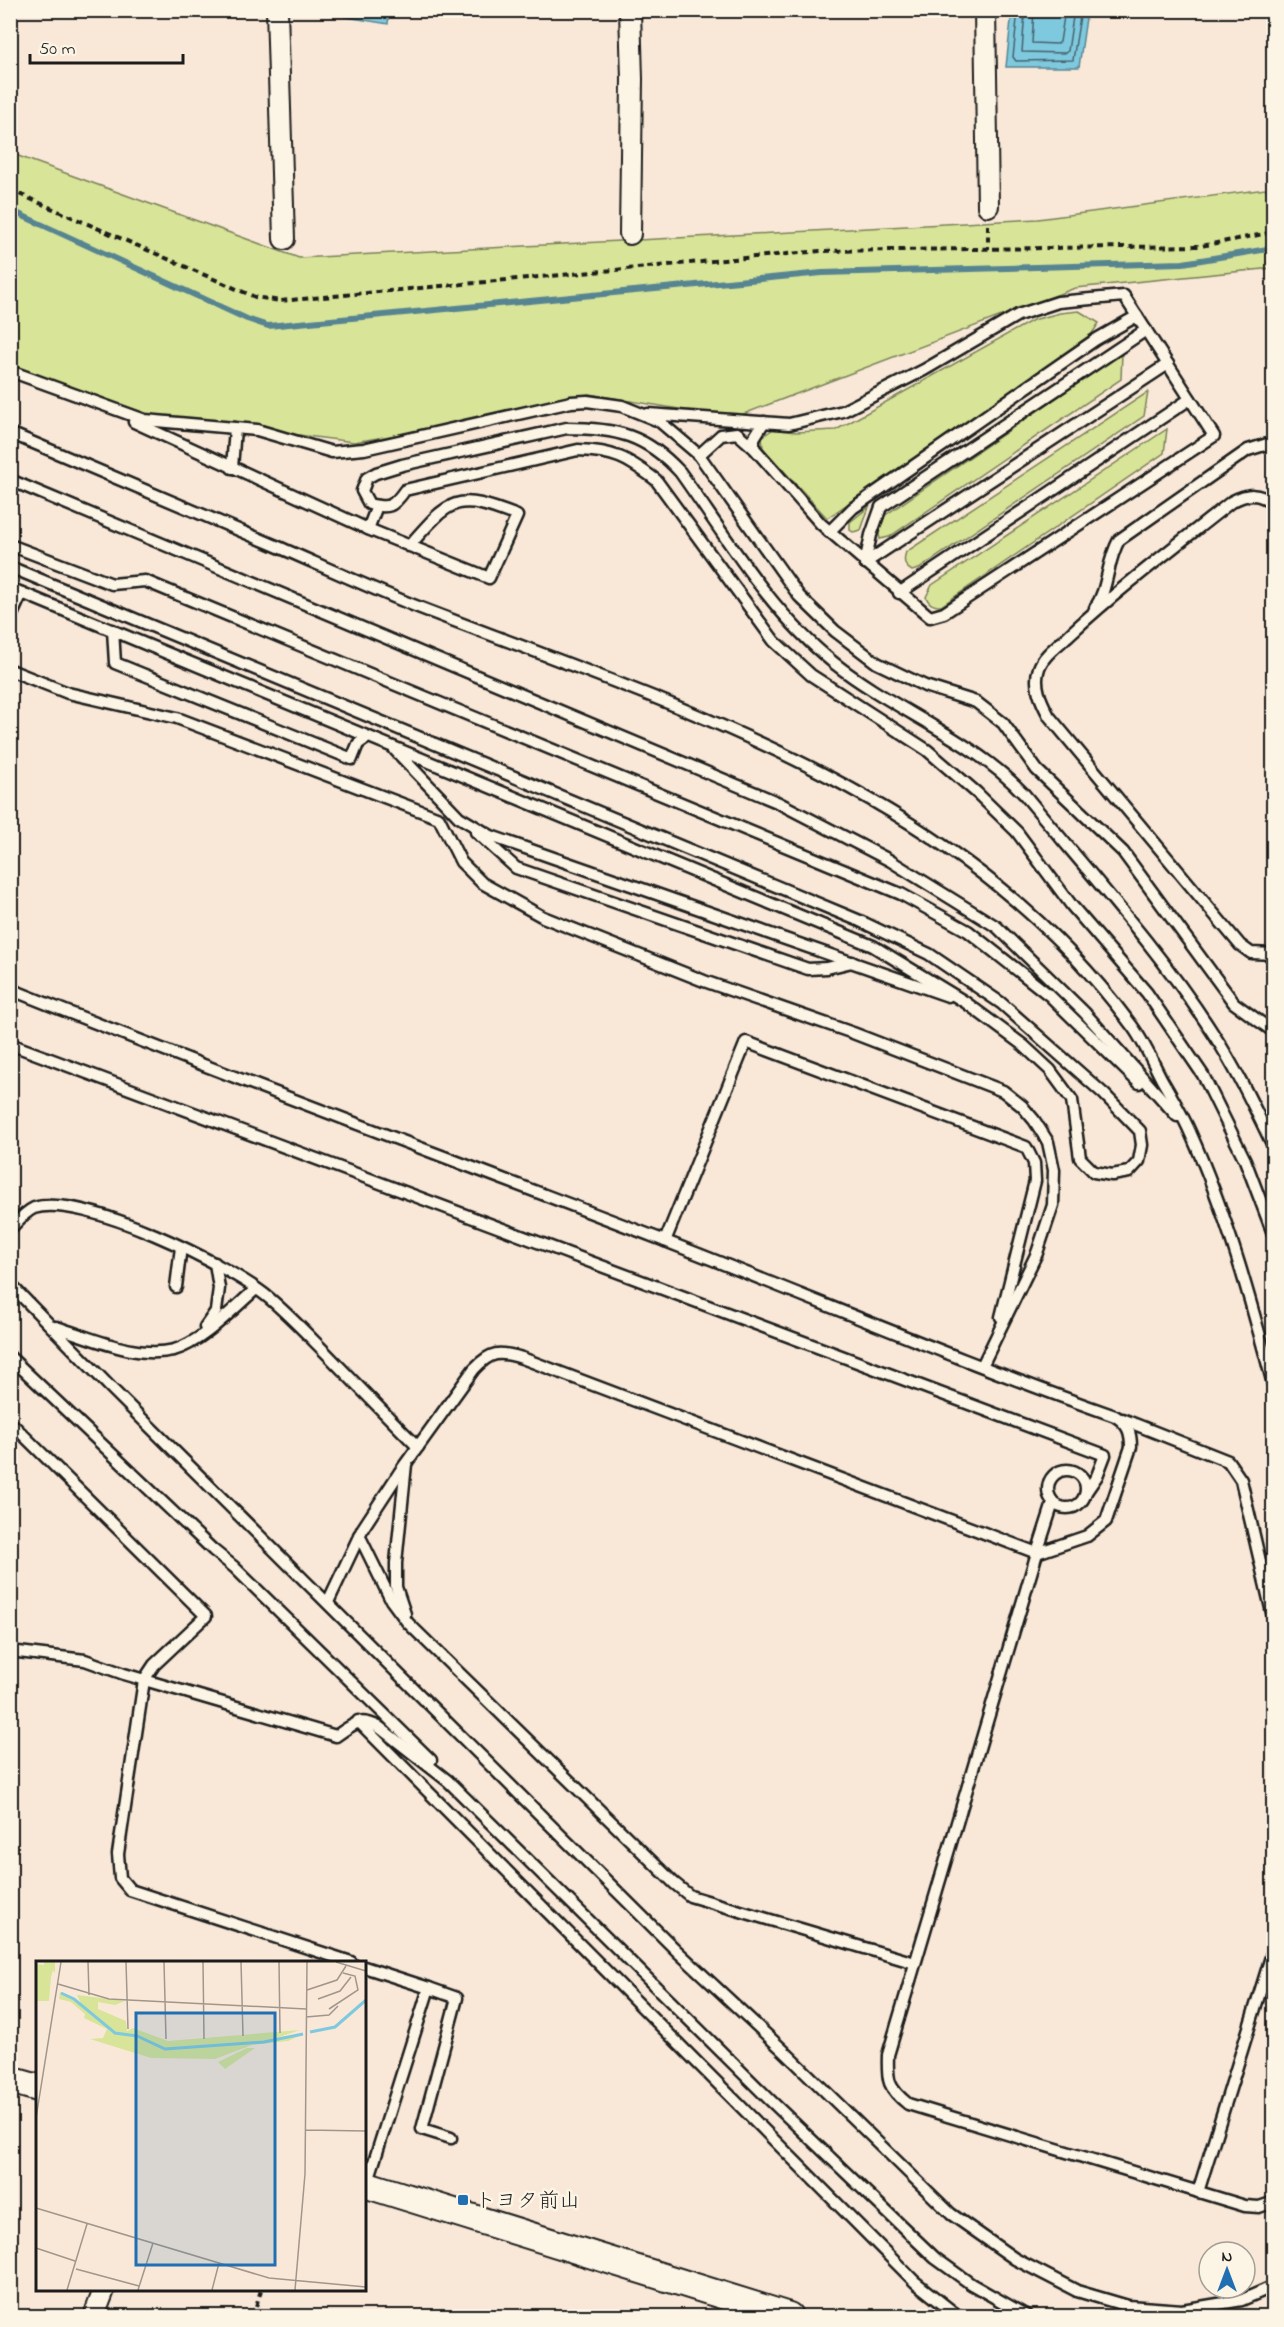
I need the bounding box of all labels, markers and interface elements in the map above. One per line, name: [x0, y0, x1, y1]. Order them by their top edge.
scale bar: [30, 27, 183, 65]
text: 50 m: [39, 37, 76, 63]
inset map: [36, 1961, 366, 2291]
place label: トヨタ前山: [475, 2187, 580, 2217]
marker: トヨタ前山: [456, 2193, 470, 2207]
north arrow: [1197, 2240, 1257, 2300]
text: N: [1222, 2245, 1233, 2269]

